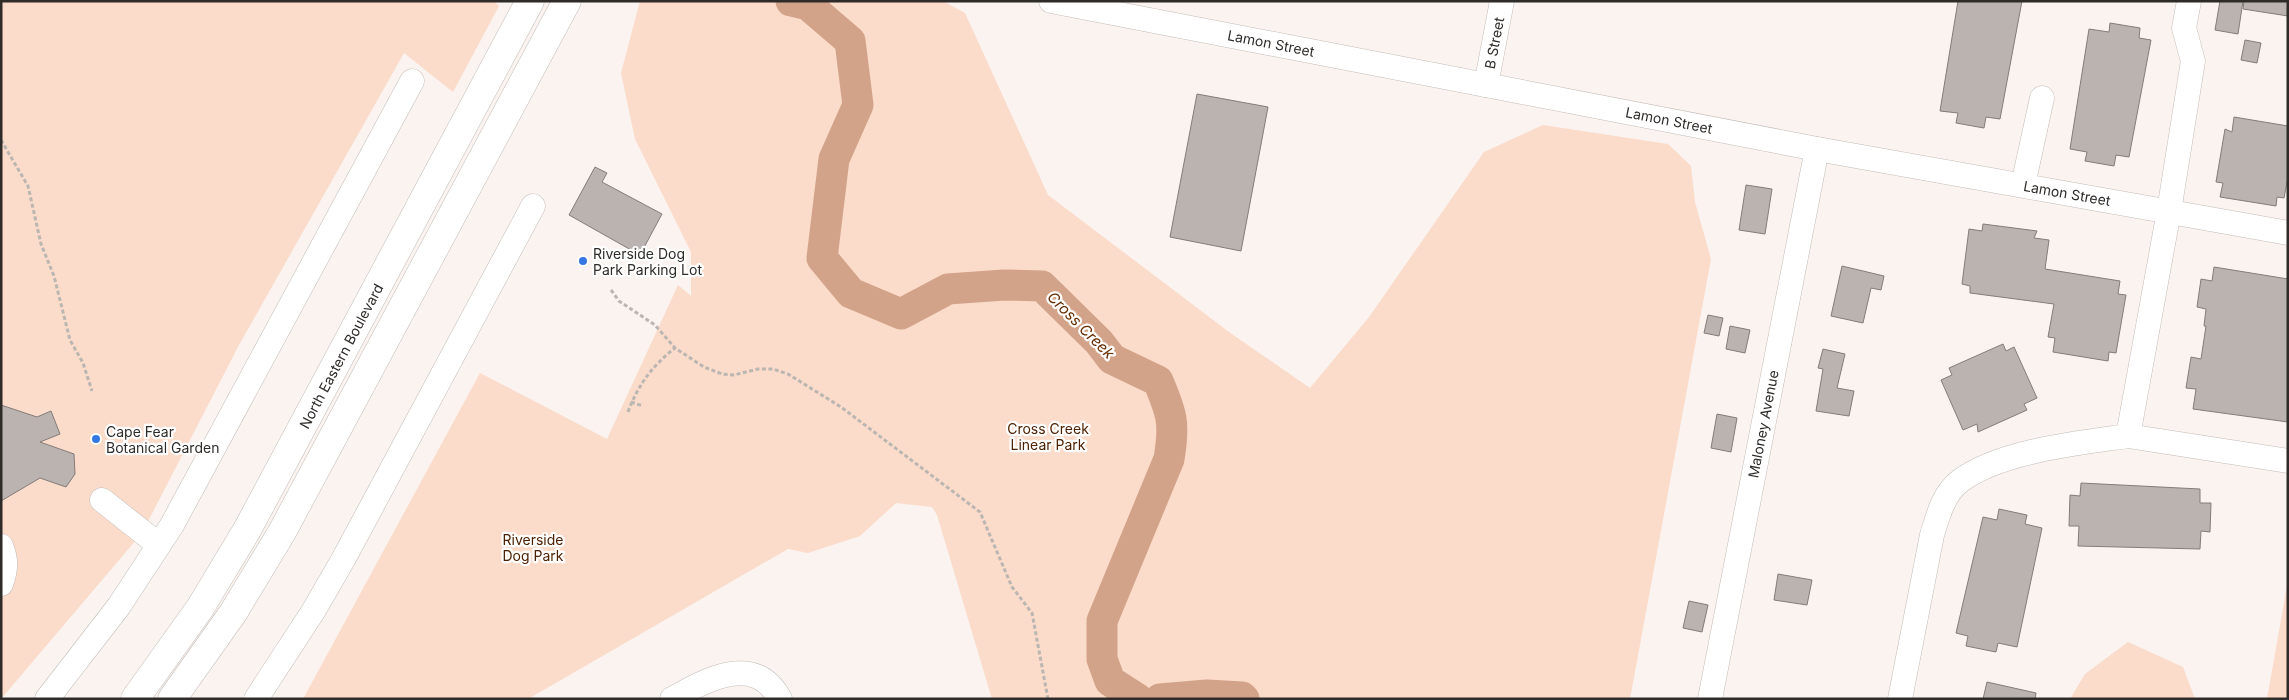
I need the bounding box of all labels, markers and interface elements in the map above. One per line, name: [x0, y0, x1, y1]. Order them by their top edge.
street label: B Street: [1481, 15, 1507, 70]
street label: Lamon Street: [1226, 26, 1316, 60]
street label: Lamon Street: [1624, 103, 1714, 137]
street label: Lamon Street: [2022, 177, 2112, 209]
place label: Riverside Dog Park Parking Lot: [593, 245, 702, 278]
marker: Riverside Dog Park Parking Lot: [577, 255, 589, 267]
street label: North Eastern Boulevard: [296, 281, 386, 431]
water label: Cross Creek: [1043, 287, 1119, 363]
street label: Maloney Avenue: [1744, 369, 1782, 479]
park label: Cross Creek Linear Park: [1007, 420, 1089, 453]
place label: Cape Fear Botanical Garden: [106, 423, 219, 456]
marker: Cape Fear Botanical Garden: [90, 433, 102, 445]
park label: Riverside Dog Park: [503, 531, 564, 564]

